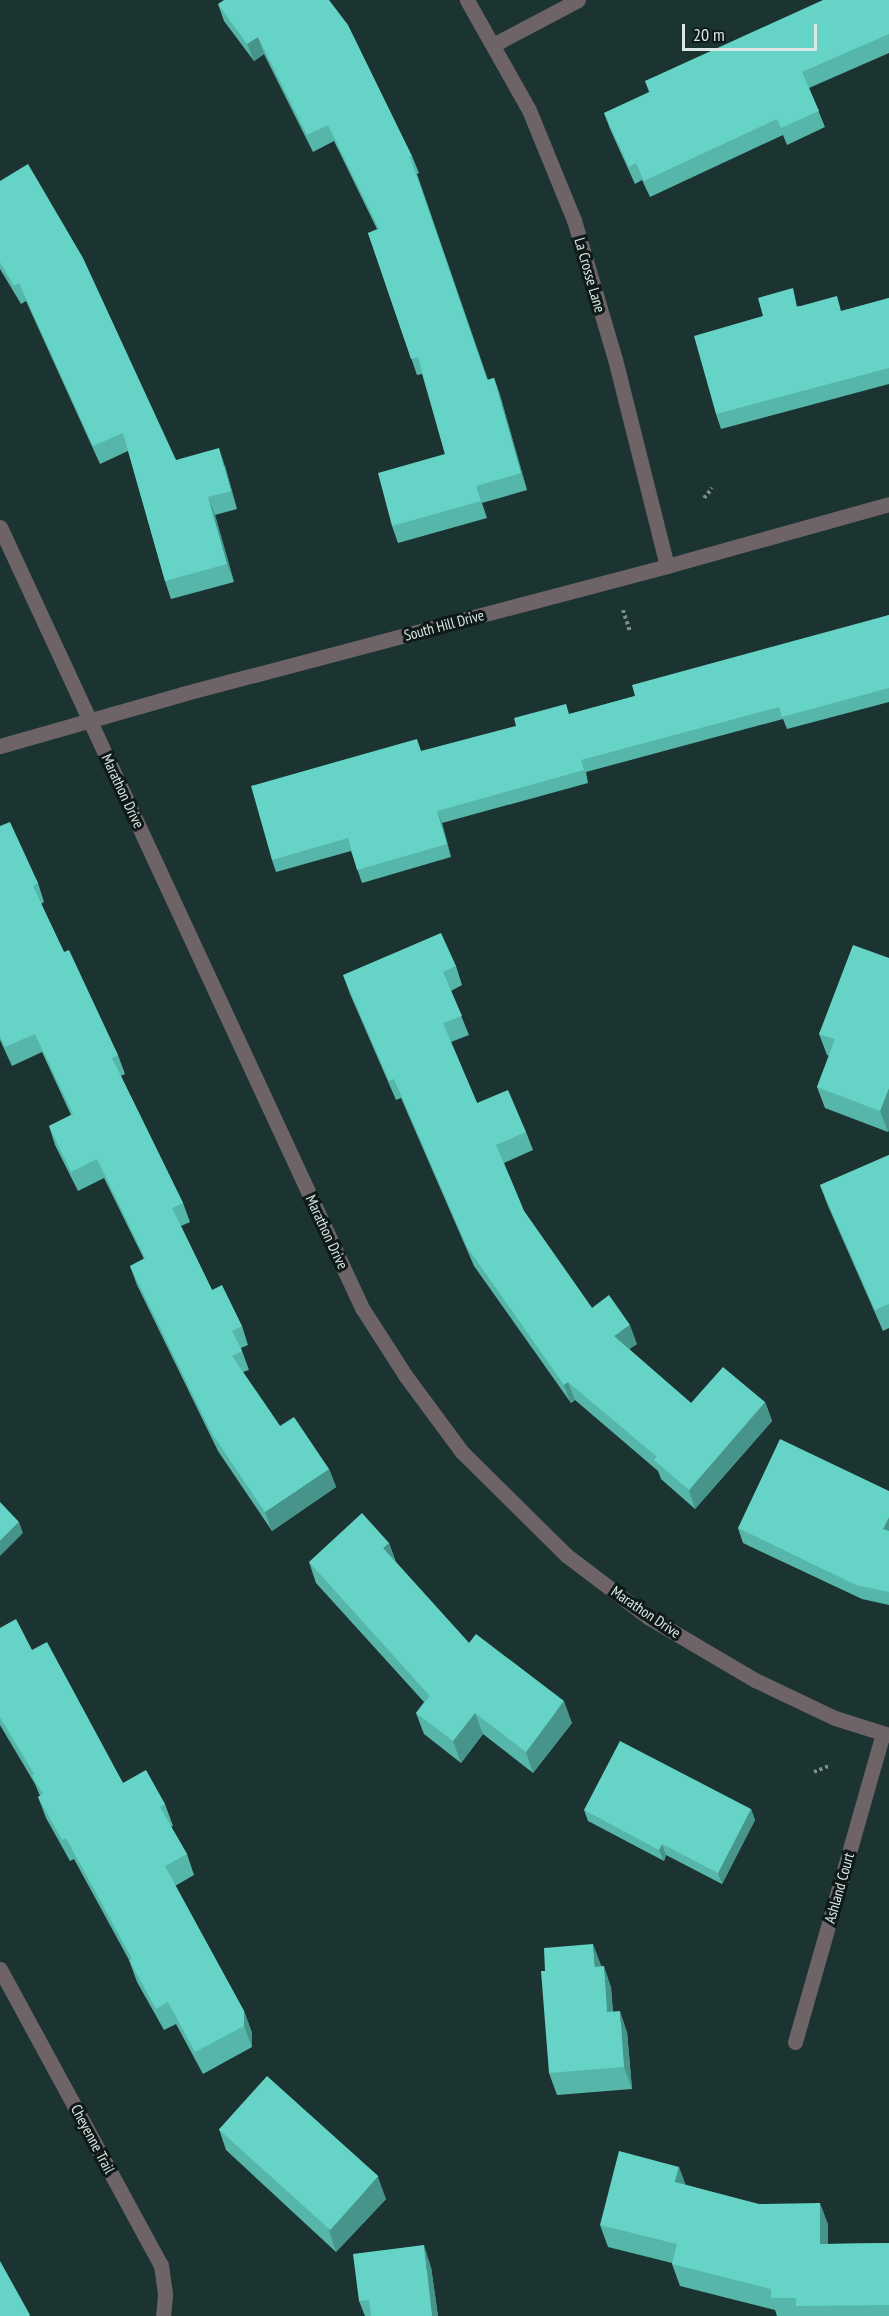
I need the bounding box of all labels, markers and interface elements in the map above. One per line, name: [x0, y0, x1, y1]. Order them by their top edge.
scale bar: [685, 12, 820, 50]
text: 20 m: [693, 23, 725, 46]
street label: La Crosse Lane: [571, 236, 609, 314]
street label: South Hill Drive: [402, 606, 486, 644]
street label: Marathon Drive: [98, 751, 148, 831]
street label: Marathon Drive: [302, 1192, 352, 1272]
street label: Marathon Drive: [608, 1582, 684, 1642]
street label: Ashland Court: [820, 1851, 858, 1925]
street label: Cheyenne Trail: [67, 2101, 119, 2177]

